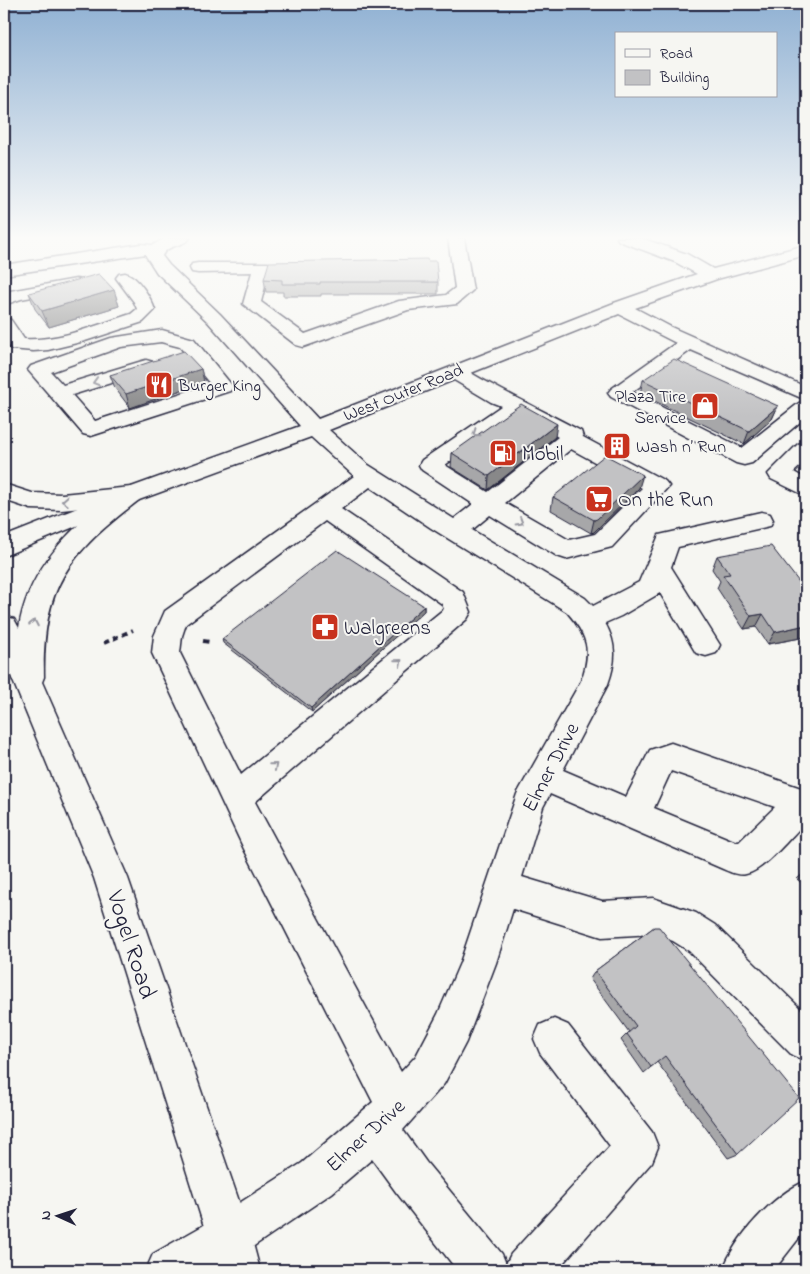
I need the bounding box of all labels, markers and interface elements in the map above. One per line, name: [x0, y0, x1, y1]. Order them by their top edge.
legend: [615, 32, 778, 98]
text: Road: [660, 43, 693, 65]
text: Building: [659, 67, 709, 90]
street label: West Outer Road: [340, 358, 468, 430]
restaurant icon: Burger King: [144, 370, 174, 400]
place label: Burger King: [177, 374, 261, 401]
one-way arrow: [92, 376, 101, 386]
place label: Plaza Tire Service: [615, 385, 687, 432]
shop icon: Plaza Tire Service: [690, 391, 720, 421]
one-way arrow: [473, 427, 482, 436]
building icon: Wash n’ Run: [602, 431, 632, 461]
place label: Wash n’ Run: [636, 435, 726, 461]
fuel station icon: Mobil: [488, 438, 518, 468]
place label: Mobil: [522, 440, 563, 470]
supermarket icon: On the Run: [584, 484, 614, 514]
place label: On the Run: [618, 486, 713, 516]
one-way arrow: [61, 496, 69, 507]
one-way arrow: [514, 516, 523, 526]
pharmacy icon: Walgreens: [310, 612, 340, 642]
place label: Walgreens: [344, 614, 431, 646]
one-way arrow: [29, 618, 39, 627]
one-way arrow: [393, 659, 402, 667]
street label: Elmer Drive: [516, 717, 588, 818]
one-way arrow: [269, 763, 278, 772]
street label: Vogel Road: [94, 885, 165, 1004]
street label: Elmer Drive: [320, 1092, 413, 1180]
north arrow: [32, 1192, 82, 1242]
text: N: [36, 1210, 57, 1221]

